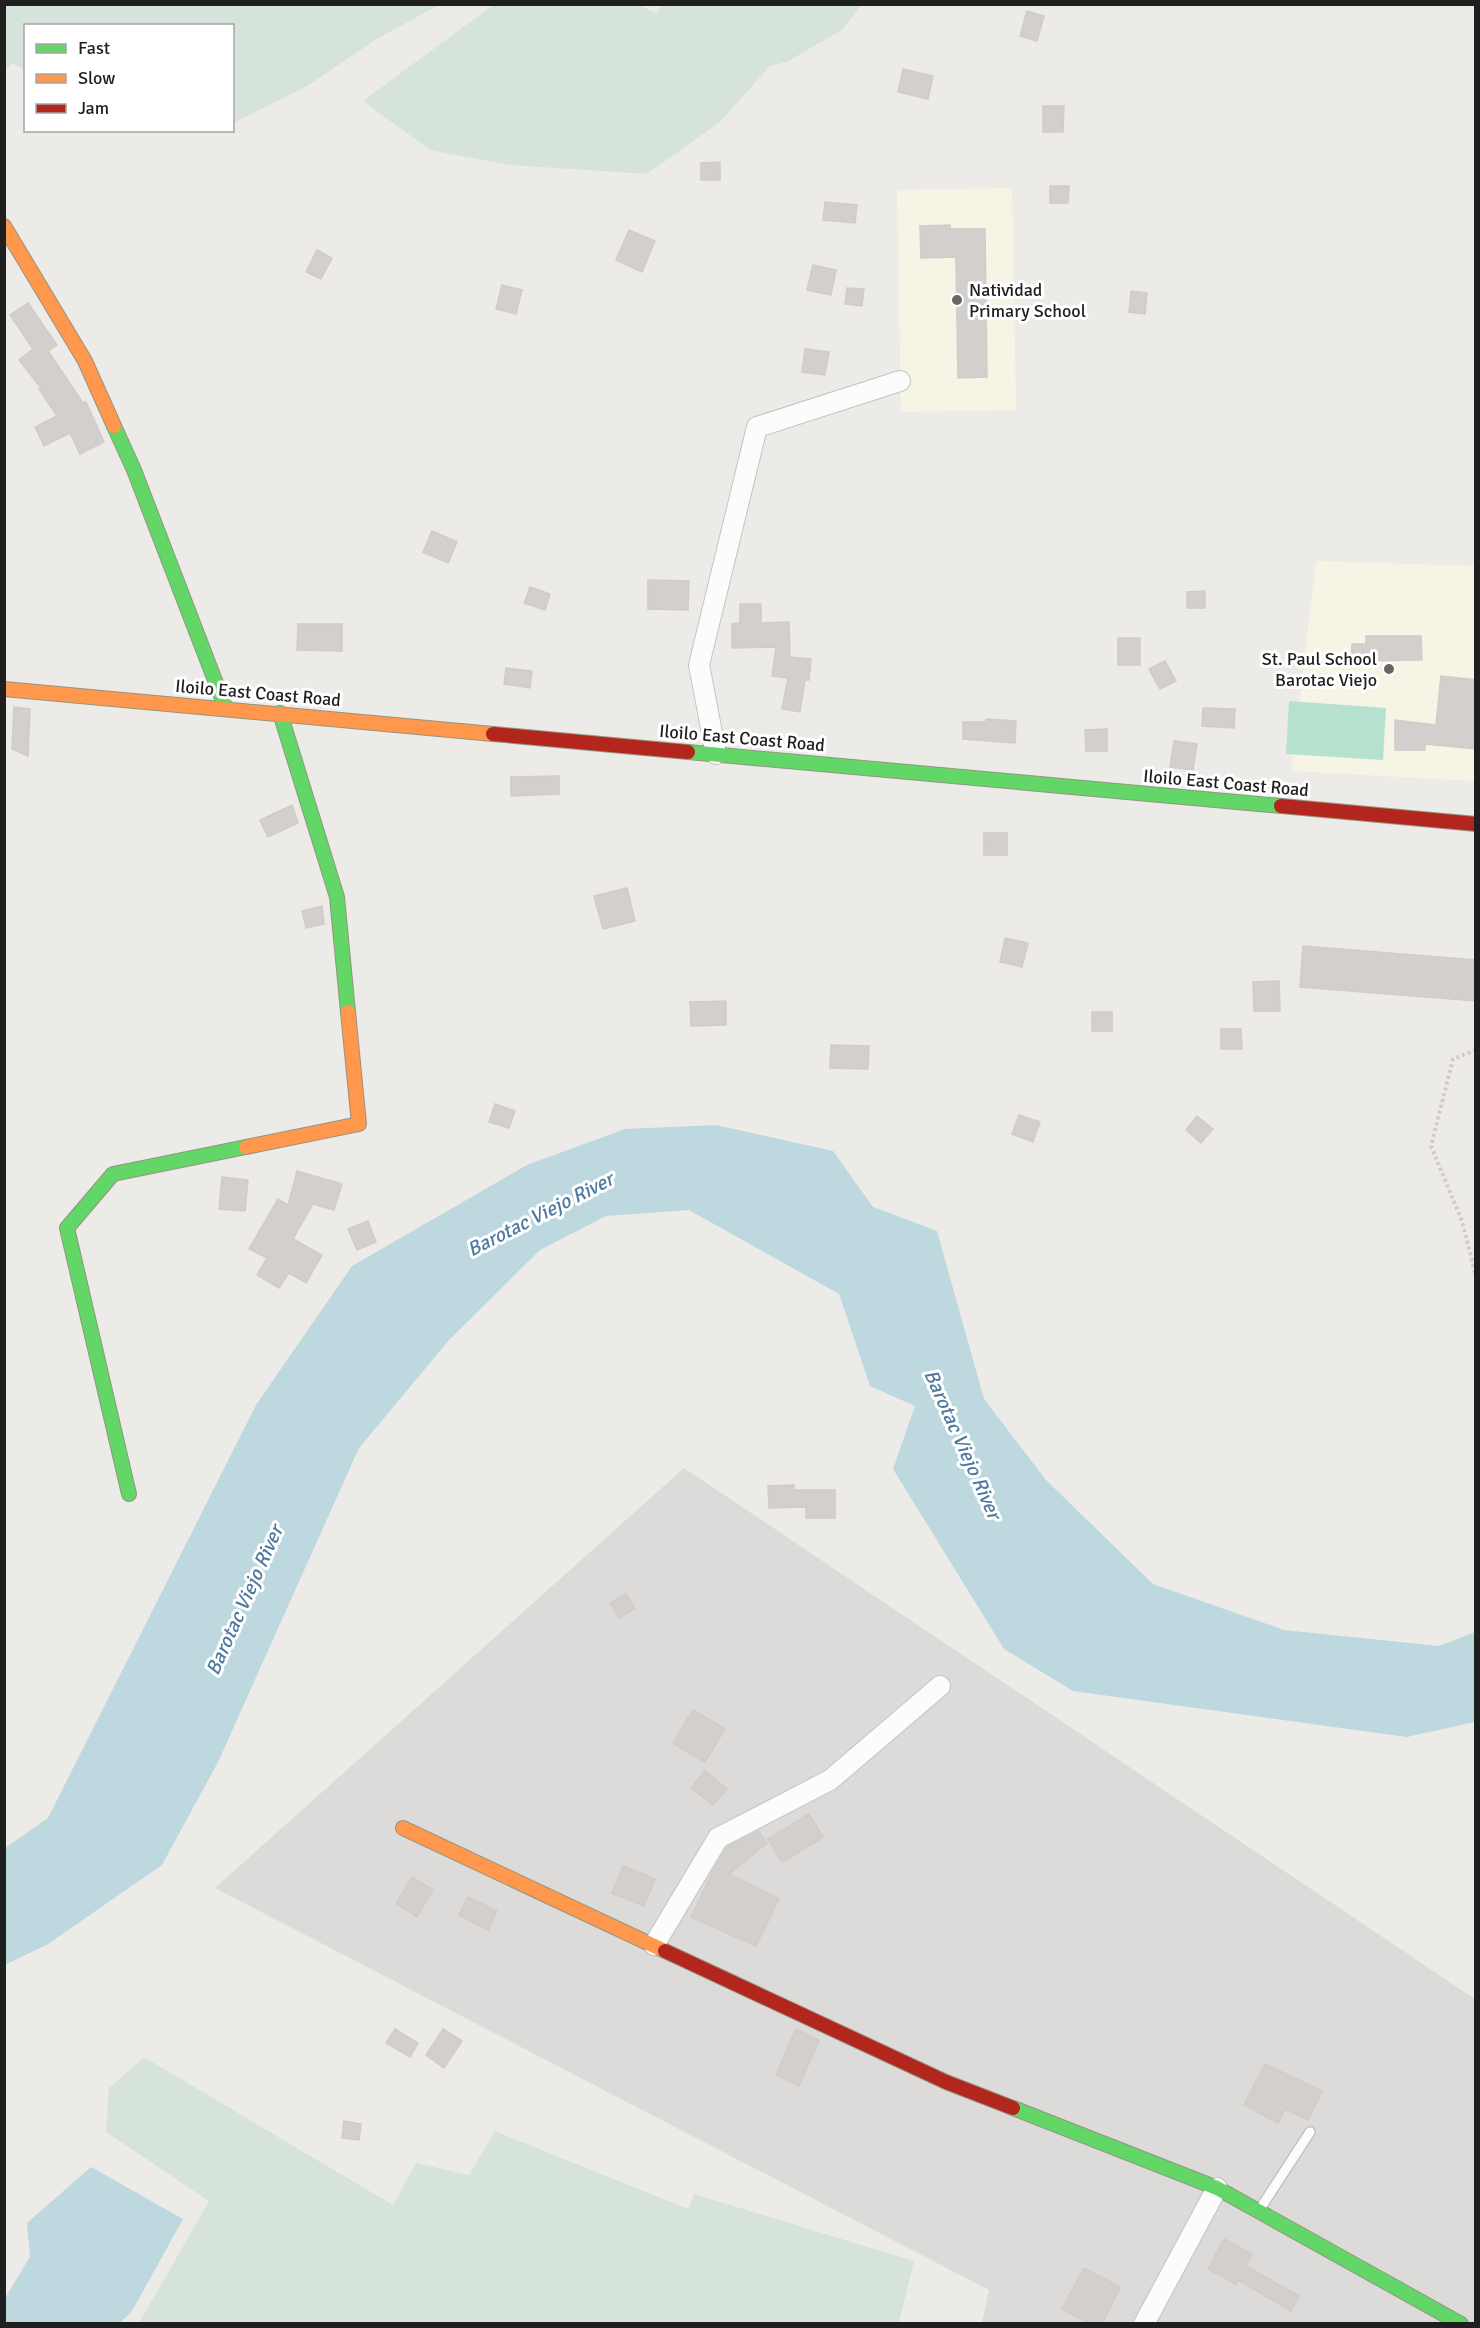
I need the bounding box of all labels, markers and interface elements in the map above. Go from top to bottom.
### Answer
legend [24,24,234,132]
text: Fast [78,37,110,59]
text: Slow [78,67,115,89]
text: Jam [78,97,109,119]
place label: Natividad Primary School [969,279,1086,322]
marker: Natividad Primary School [950,293,964,307]
place label: St. Paul School Barotac Viejo [1262,648,1377,691]
marker: St. Paul School Barotac Viejo [1382,662,1396,676]
street label: Iloilo East Coast Road [174,675,342,711]
street label: Iloilo East Coast Road [658,720,826,756]
street label: Iloilo East Coast Road [1142,765,1310,801]
water label: Barotac Viejo River [463,1166,620,1262]
water label: Barotac Viejo River [918,1366,1008,1525]
water label: Barotac Viejo River [200,1519,290,1679]

